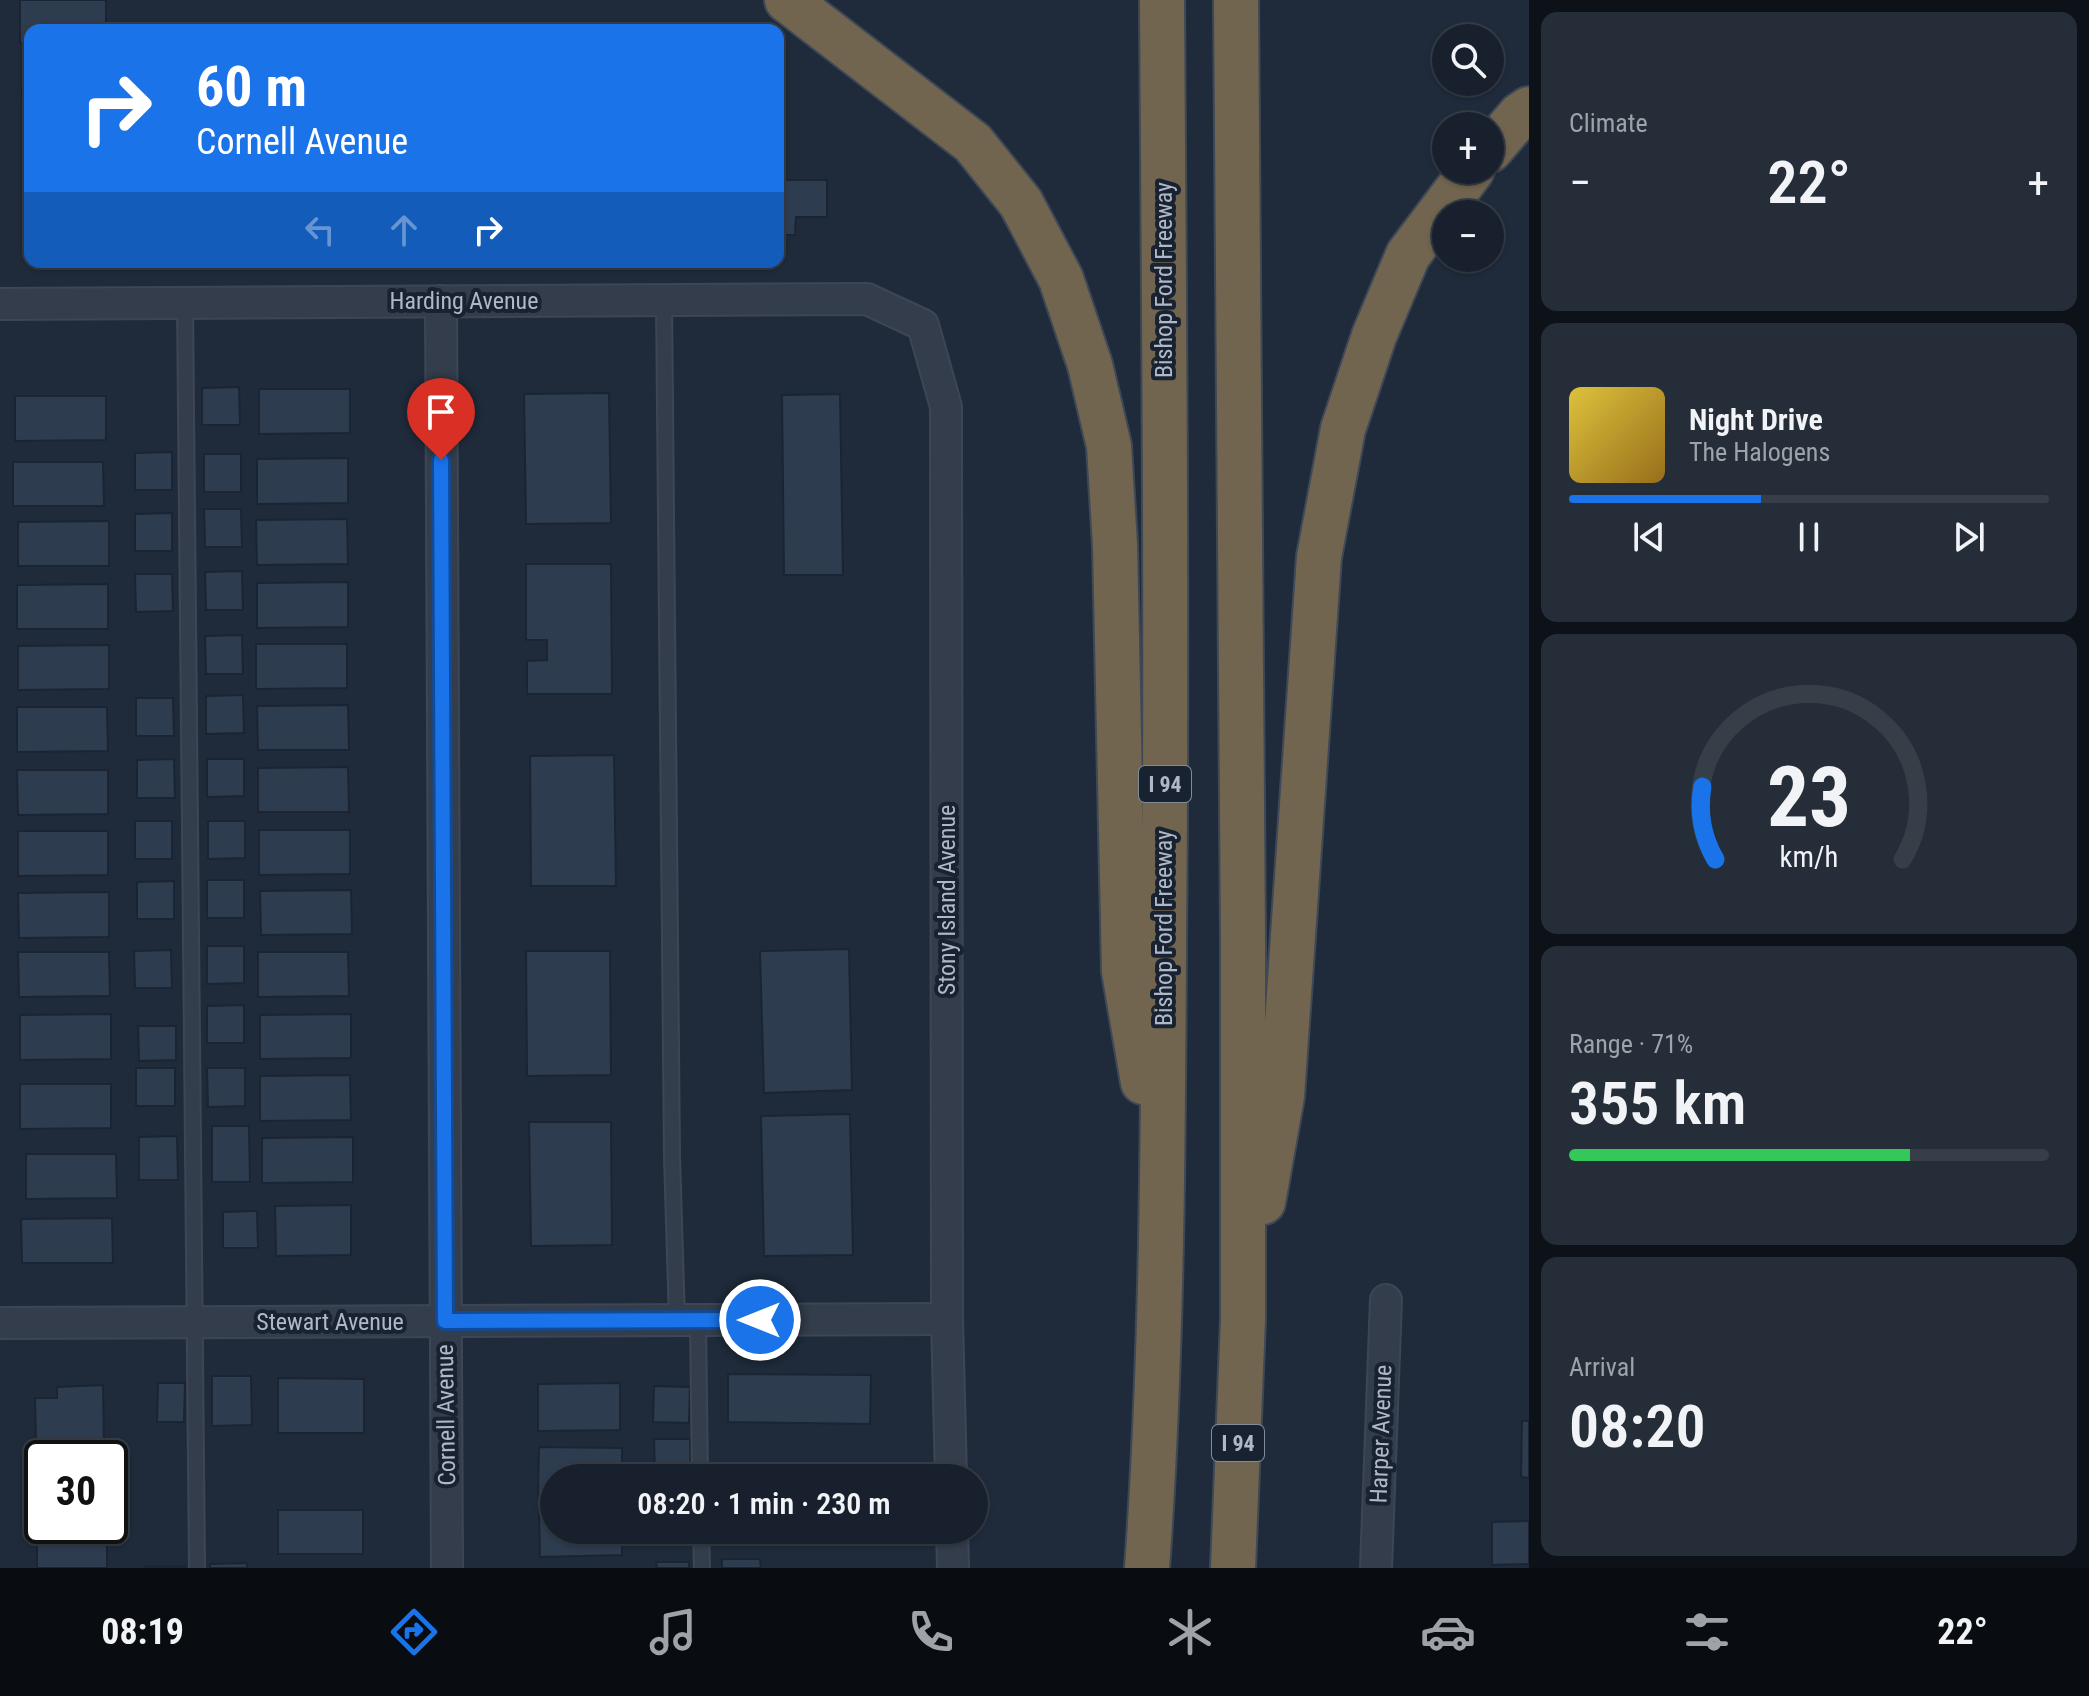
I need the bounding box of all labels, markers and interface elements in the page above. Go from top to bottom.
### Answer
map controls [1432,24,1504,272]
button: search [1432,24,1504,96]
text: 60 m [196,54,307,120]
icon: right [64,56,168,160]
text: Climate [1569,108,1648,138]
button: + [1432,112,1504,184]
text: Cornell Avenue [196,121,408,163]
text: 22° [1767,147,1851,218]
text: − [1569,157,1591,209]
text: + [2027,157,2049,209]
street label: Bishop Ford Freeway [1150,182,1178,378]
button: − [1432,200,1504,272]
icon: left [298,208,342,252]
icon: ahead [382,208,426,252]
icon: right [466,208,510,252]
street label: Harding Avenue [390,287,538,315]
pin [407,378,475,460]
icon: arrive [419,390,463,434]
text: Night Drive [1689,402,1823,437]
text: The Halogens [1689,437,1830,467]
icon: previous [1627,515,1671,559]
icon: pause [1787,515,1831,559]
icon: next [1947,515,1991,559]
text: 23 [1767,749,1851,846]
road number: I 94 [1139,766,1191,802]
street label: Stony Island Avenue [933,805,961,995]
street label: Bishop Ford Freeway [1150,830,1178,1026]
text: km/h [1780,840,1838,874]
text: Range · 71% [1569,1029,1693,1059]
text: 355 km [1569,1068,1746,1139]
position arrow [718,1278,802,1362]
street label: Stewart Avenue [256,1308,404,1336]
street label: Cornell Avenue [431,1344,461,1486]
text: Arrival [1569,1352,1635,1382]
street label: Harper Avenue [1365,1364,1397,1504]
text: 08:20 [1569,1391,1706,1462]
road number: I 94 [1212,1425,1264,1461]
speed limit sign: 30 [24,1440,128,1544]
text: 08:20 · 1 min · 230 m [637,1486,891,1521]
icon: directions [386,1604,442,1660]
icon: music [645,1604,701,1660]
icon: phone [903,1604,959,1660]
icon: climate [1162,1604,1218,1660]
icon: car [1420,1604,1476,1660]
icon: filters [1679,1604,1735,1660]
text: 08:19 [101,1611,184,1653]
text: 22° [1937,1611,1988,1653]

